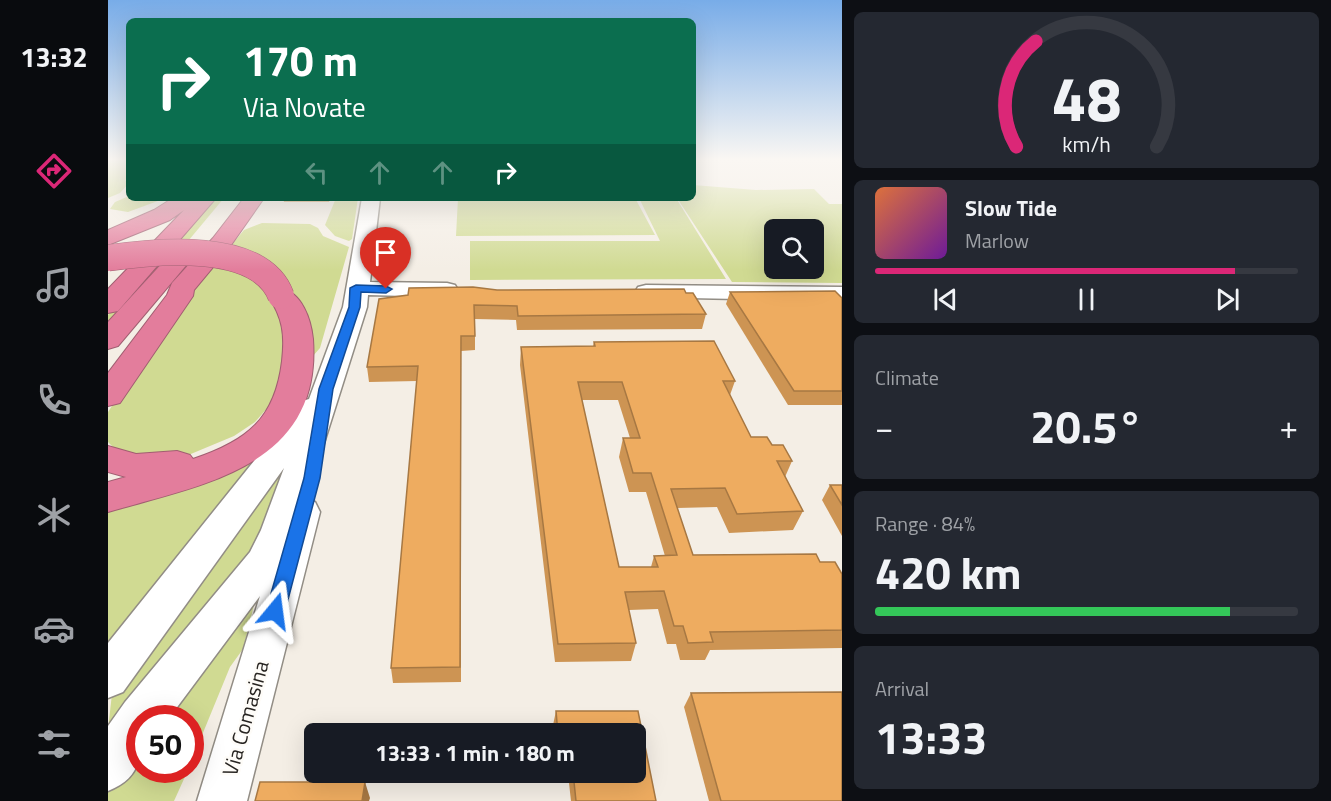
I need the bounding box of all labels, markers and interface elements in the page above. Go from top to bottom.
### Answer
text: 170 m [243,28,358,92]
text: 13:32 [20,36,88,77]
icon: right [144,42,222,120]
text: 48 [1052,50,1121,145]
text: Via Novate [243,86,366,127]
text: km/h [1062,128,1111,160]
icon: directions [33,150,75,192]
icon: left [300,156,333,189]
icon: ahead [363,156,396,189]
icon: ahead [426,156,459,189]
icon: right [489,156,522,189]
text: Slow Tide [965,191,1057,225]
map controls [764,219,824,279]
button: search [764,219,824,279]
text: Marlow [965,225,1029,256]
pin [360,227,411,289]
icon: arrive [369,236,402,269]
icon: music [33,264,75,306]
icon: previous [929,283,962,316]
icon: pause [1070,283,1103,316]
icon: next [1211,283,1244,316]
text: Climate [875,362,939,393]
icon: phone [33,379,75,421]
text: 20.5° [1030,392,1143,460]
text: − [875,402,893,452]
text: + [1280,402,1298,452]
icon: climate [33,494,75,536]
text: Range · 84% [875,508,975,539]
text: 420 km [875,538,1021,606]
position arrow [243,579,307,643]
icon: car [33,608,75,650]
street label: Via Comasina [213,656,277,779]
text: Arrival [875,673,929,704]
text: 13:33 [875,703,987,771]
speed limit sign: 50 [126,705,204,783]
icon: filters [33,723,75,765]
text: 13:33 · 1 min · 180 m [375,736,575,770]

